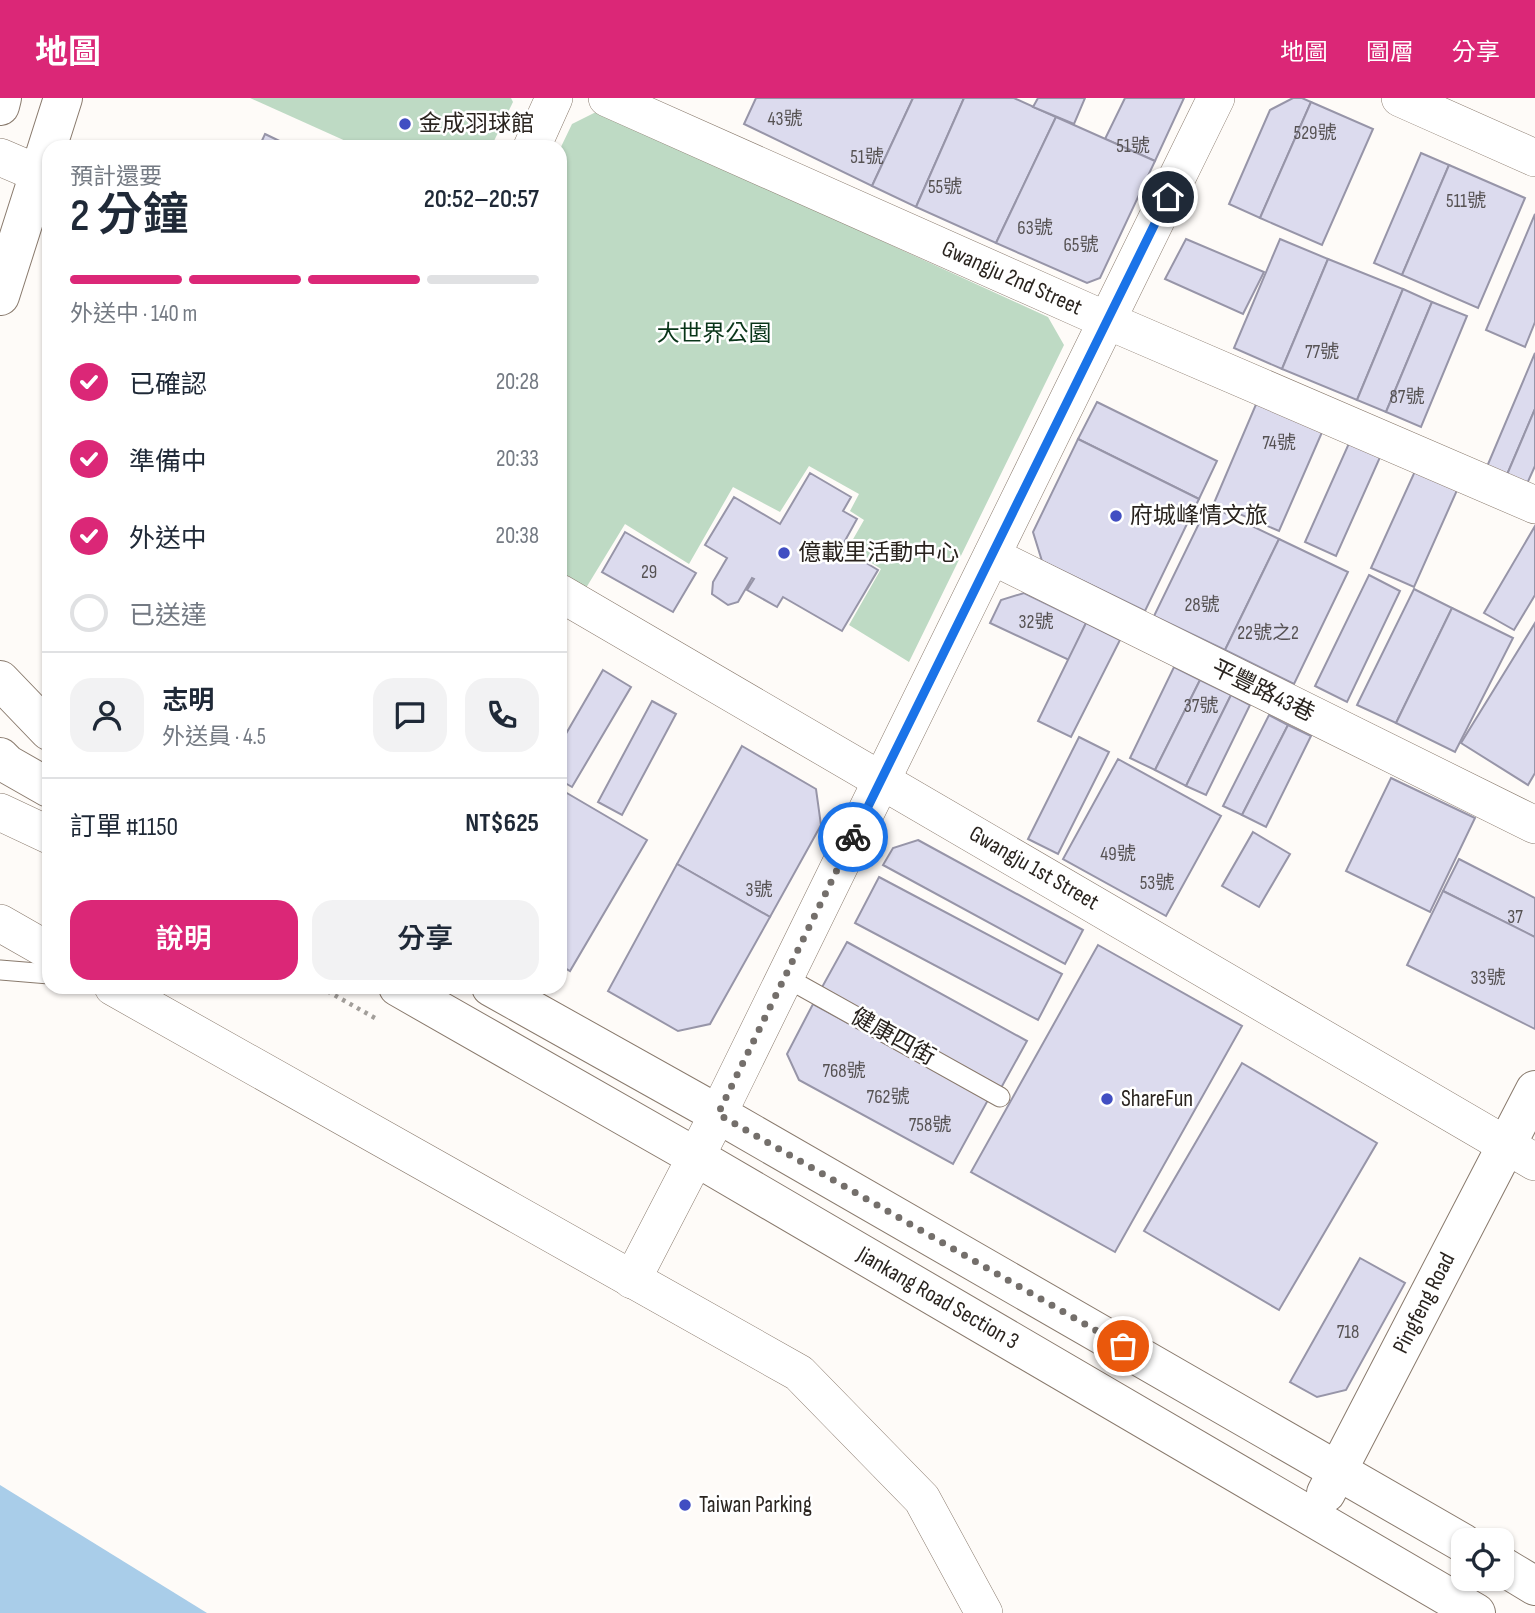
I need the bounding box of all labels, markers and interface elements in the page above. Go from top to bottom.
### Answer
text: 地圖 [35,33,101,73]
text: 地圖 [1280,38,1328,67]
text: 圖層 [1366,38,1414,67]
text: 分享 [1452,38,1500,67]
house number: 43號 [768,108,802,131]
place label: 金成羽球館 [419,110,534,138]
marker: 金成羽球館 [397,116,413,132]
house number: 529號 [1294,122,1336,145]
house number: 51號 [1116,135,1150,158]
house number: 51號 [850,146,884,169]
text: 預計還要 [70,163,162,191]
pin [1138,167,1198,227]
house number: 55號 [928,176,962,199]
icon: home [1149,178,1187,216]
text: 20:52–20:57 [424,184,539,215]
text: 2 分鐘 [70,189,189,244]
house number: 511號 [1446,190,1486,213]
house number: 63號 [1017,217,1053,240]
house number: 65號 [1064,234,1098,257]
street label: Gwangju 2nd Street [937,235,1087,321]
text: 外送中 · 140 m [70,300,197,328]
park label: 大世界公園 [657,320,772,348]
house number: 77號 [1305,341,1339,364]
icon: check [70,363,108,401]
text: 20:28 [496,368,539,396]
text: 已確認 [129,370,207,401]
house number: 87號 [1390,386,1424,409]
house number: 74號 [1262,432,1296,455]
icon: check [70,440,108,478]
text: 20:33 [496,445,539,473]
text: 準備中 [129,447,207,478]
place label: 府城峰情文旅 [1130,502,1268,530]
marker: 府城峰情文旅 [1108,508,1124,524]
icon: check [70,517,108,555]
text: 20:38 [495,522,539,550]
text: 外送中 [129,524,207,555]
place label: 億載里活動中心 [798,539,959,567]
marker: 億載里活動中心 [776,545,792,561]
house number: 29 [641,561,657,584]
house number: 28號 [1184,594,1220,617]
text: 已送達 [129,601,207,632]
house number: 32號 [1019,611,1053,634]
house number: 22號之2 [1237,622,1299,645]
street label: 平豐路43巷 [1207,654,1319,728]
button: person [70,678,144,752]
button: chat [373,678,447,752]
button: phone [465,678,539,752]
text: 志明 [162,686,214,717]
house number: 37號 [1184,695,1218,718]
text: 外送員 · 4.5 [162,723,266,751]
courier [818,802,888,872]
text: NT$625 [465,808,539,839]
text: 訂單 #1150 [70,812,178,843]
icon: bike [834,818,872,856]
street label: Gwangju 1st Street [964,820,1104,916]
house number: 49號 [1100,843,1136,866]
house number: 53號 [1140,872,1174,895]
house number: 3號 [746,879,772,902]
button: 說明 [70,900,298,980]
button: 分享 [312,900,539,980]
house number: 37 [1507,906,1523,929]
house number: 33號 [1471,967,1505,990]
street label: 健康四街 [846,1002,940,1072]
house number: 768號 [822,1060,866,1083]
place label: ShareFun [1121,1085,1193,1113]
house number: 762號 [867,1086,909,1109]
marker: ShareFun [1099,1091,1115,1107]
house number: 758號 [909,1114,951,1137]
street label: Jiankang Road Section 3 [851,1240,1024,1356]
street label: Pingfeng Road [1387,1248,1461,1358]
pin [1093,1316,1153,1376]
house number: 718 [1337,1321,1359,1344]
icon: bag [1104,1327,1142,1365]
place label: Taiwan Parking [699,1491,812,1519]
marker: Taiwan Parking [677,1497,693,1513]
map controls [1451,1528,1514,1591]
button: locate [1451,1528,1514,1591]

